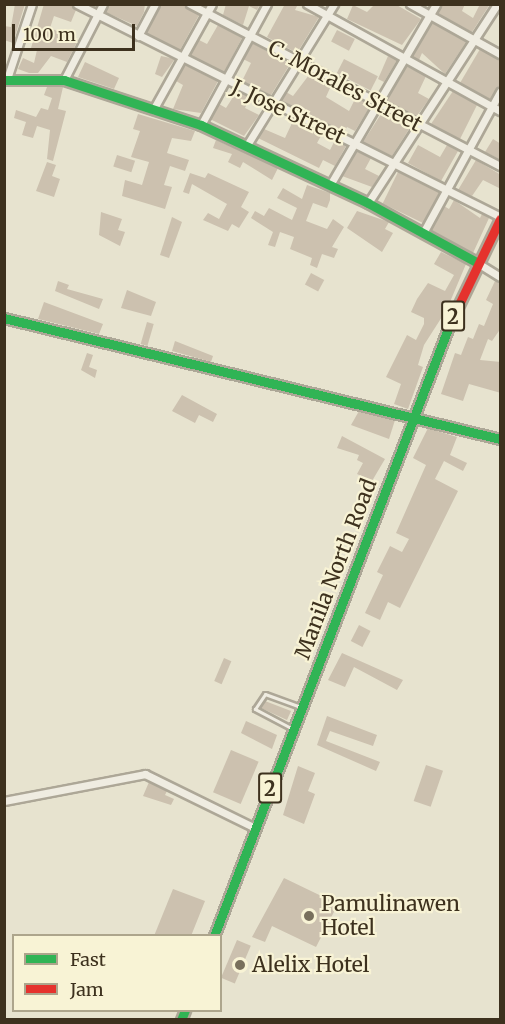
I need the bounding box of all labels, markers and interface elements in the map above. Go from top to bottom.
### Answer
scale bar [15,12,138,50]
text: 100 m [23,23,76,46]
street label: C. Morales Street [264,35,426,137]
street label: J. Jose Street [227,75,349,149]
road number: 2 [441,299,465,333]
street label: Manila North Road [290,475,382,663]
road number: 2 [258,771,282,805]
place label: Pamulinawen Hotel [321,891,460,941]
marker: Pamulinawen Hotel [302,909,316,923]
legend [12,934,222,1012]
text: Fast [70,948,106,971]
place label: Alelix Hotel [252,952,369,978]
marker: Alelix Hotel [233,958,247,972]
text: Jam [70,978,104,1001]

